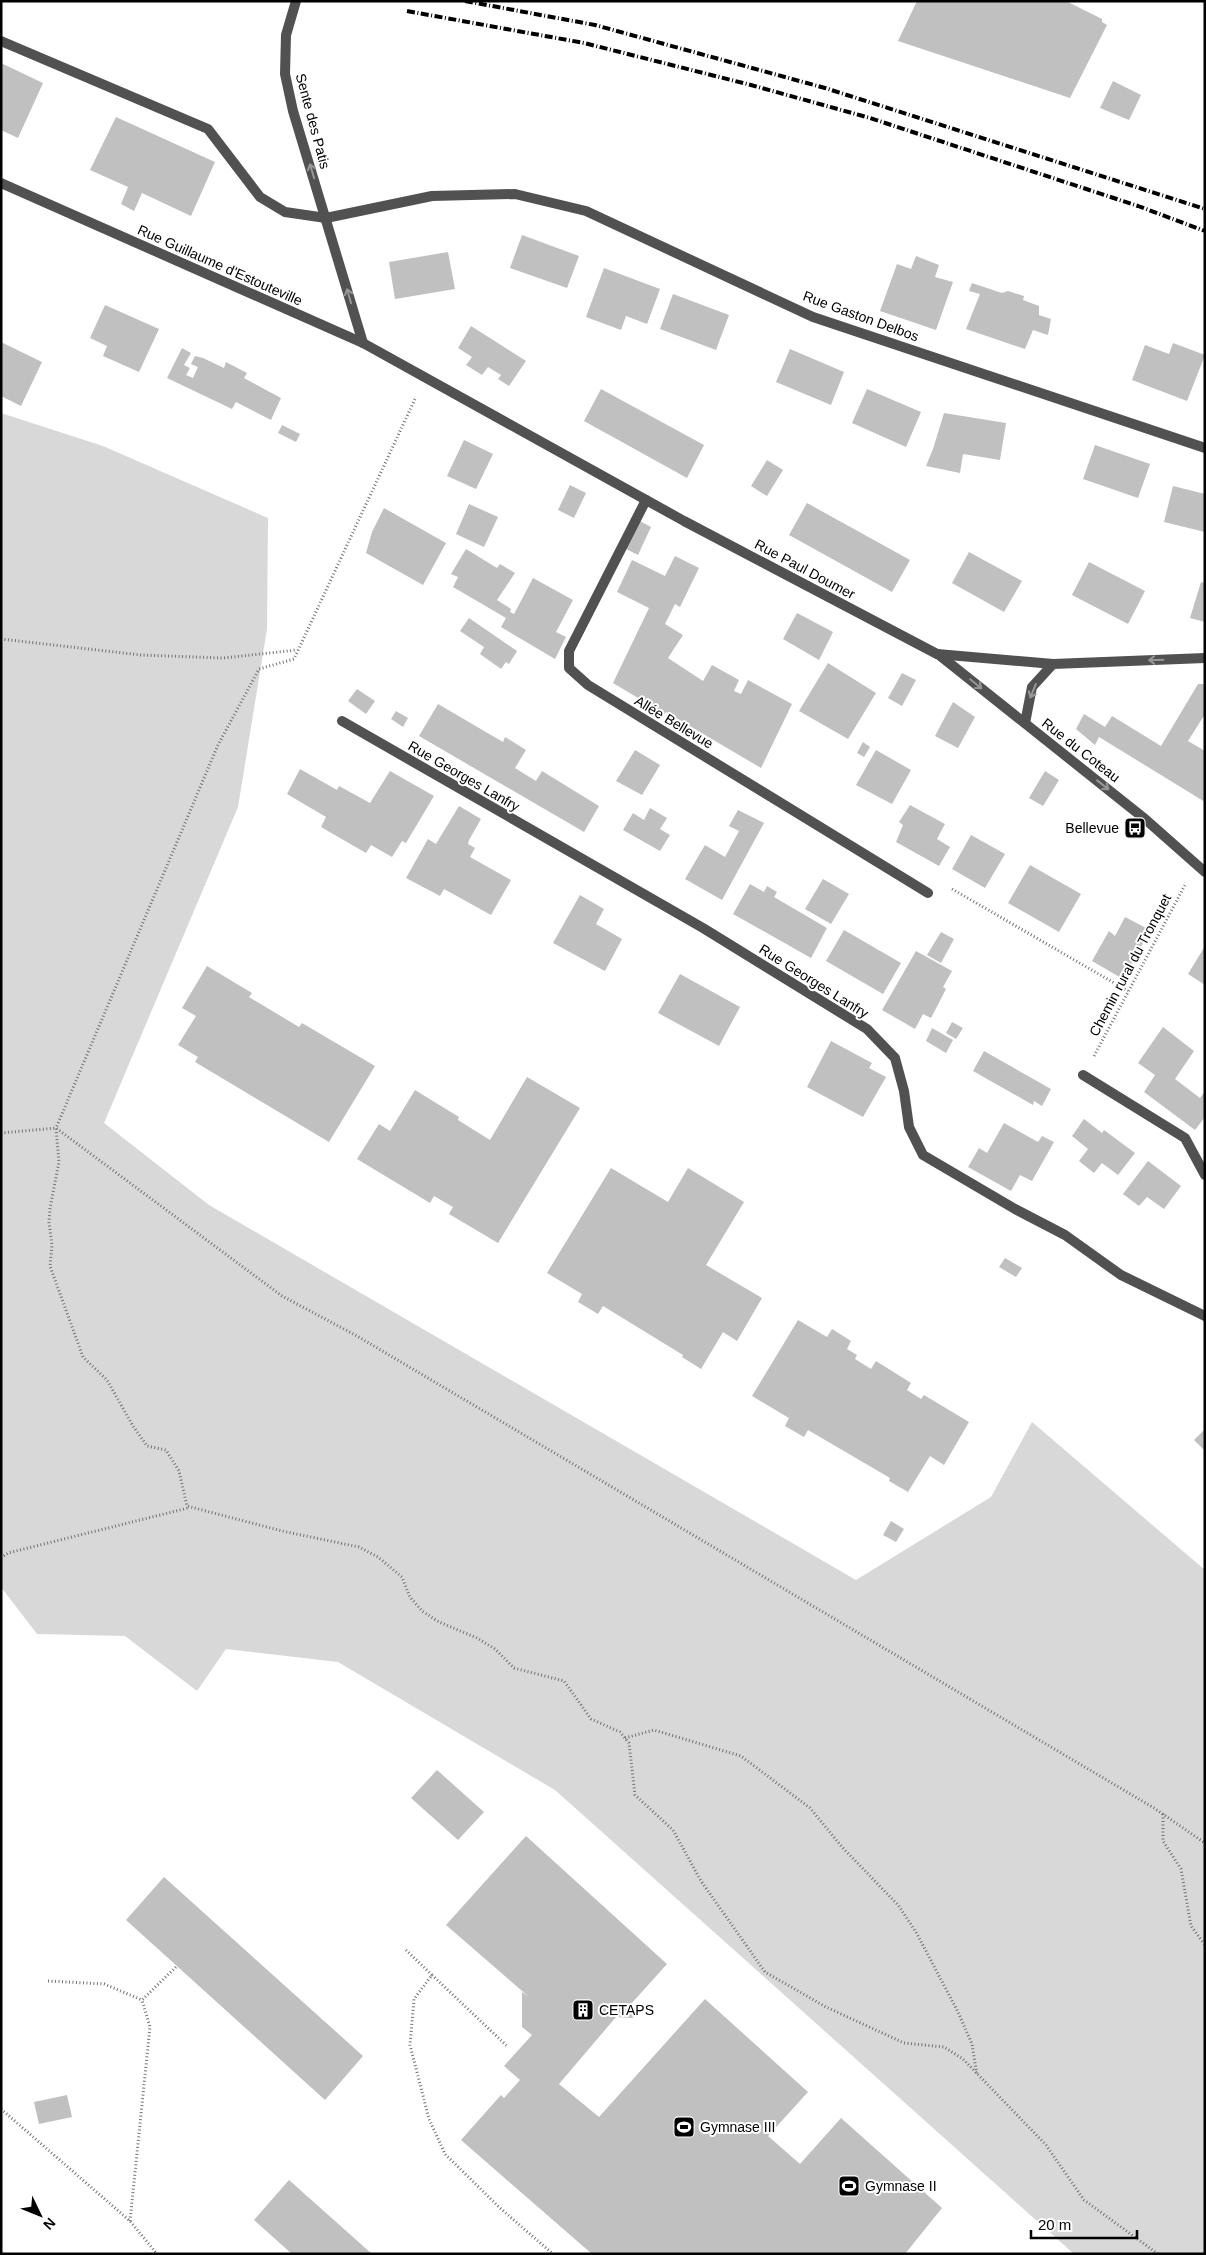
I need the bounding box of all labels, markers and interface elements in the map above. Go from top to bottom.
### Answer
street label: Sente des Patis [293,72,333,170]
one-way arrow [306,164,316,180]
street label: Rue Guillaume d'Estouteville [135,221,305,309]
one-way arrow [344,288,354,304]
street label: Rue Gaston Delbos [801,288,921,344]
street label: Rue Paul Doumer [752,536,858,602]
one-way arrow [1148,655,1164,664]
one-way arrow [969,678,982,689]
one-way arrow [1028,683,1037,698]
street label: Allée Bellevue [632,692,716,752]
street label: Rue du Coteau [1039,715,1123,785]
street label: Rue Georges Lanfry [405,738,523,814]
one-way arrow [1096,780,1109,791]
bus stop icon: Bellevue [1123,816,1147,840]
place label: Bellevue [1065,820,1119,836]
street label: Chemin rural du Tronquet [1086,891,1174,1039]
street label: Rue Georges Lanfry [756,941,872,1021]
building icon: CETAPS [571,1998,595,2022]
place label: CETAPS [599,2002,654,2018]
sports icon: Gymnase III [672,2115,696,2139]
place label: Gymnase III [700,2119,775,2135]
sports icon: Gymnase II [837,2174,861,2198]
place label: Gymnase II [865,2178,937,2194]
north arrow [15,2190,65,2240]
scale bar [1031,2208,1137,2240]
text: N [40,2215,59,2233]
text: 20 m [1038,2216,1071,2233]

